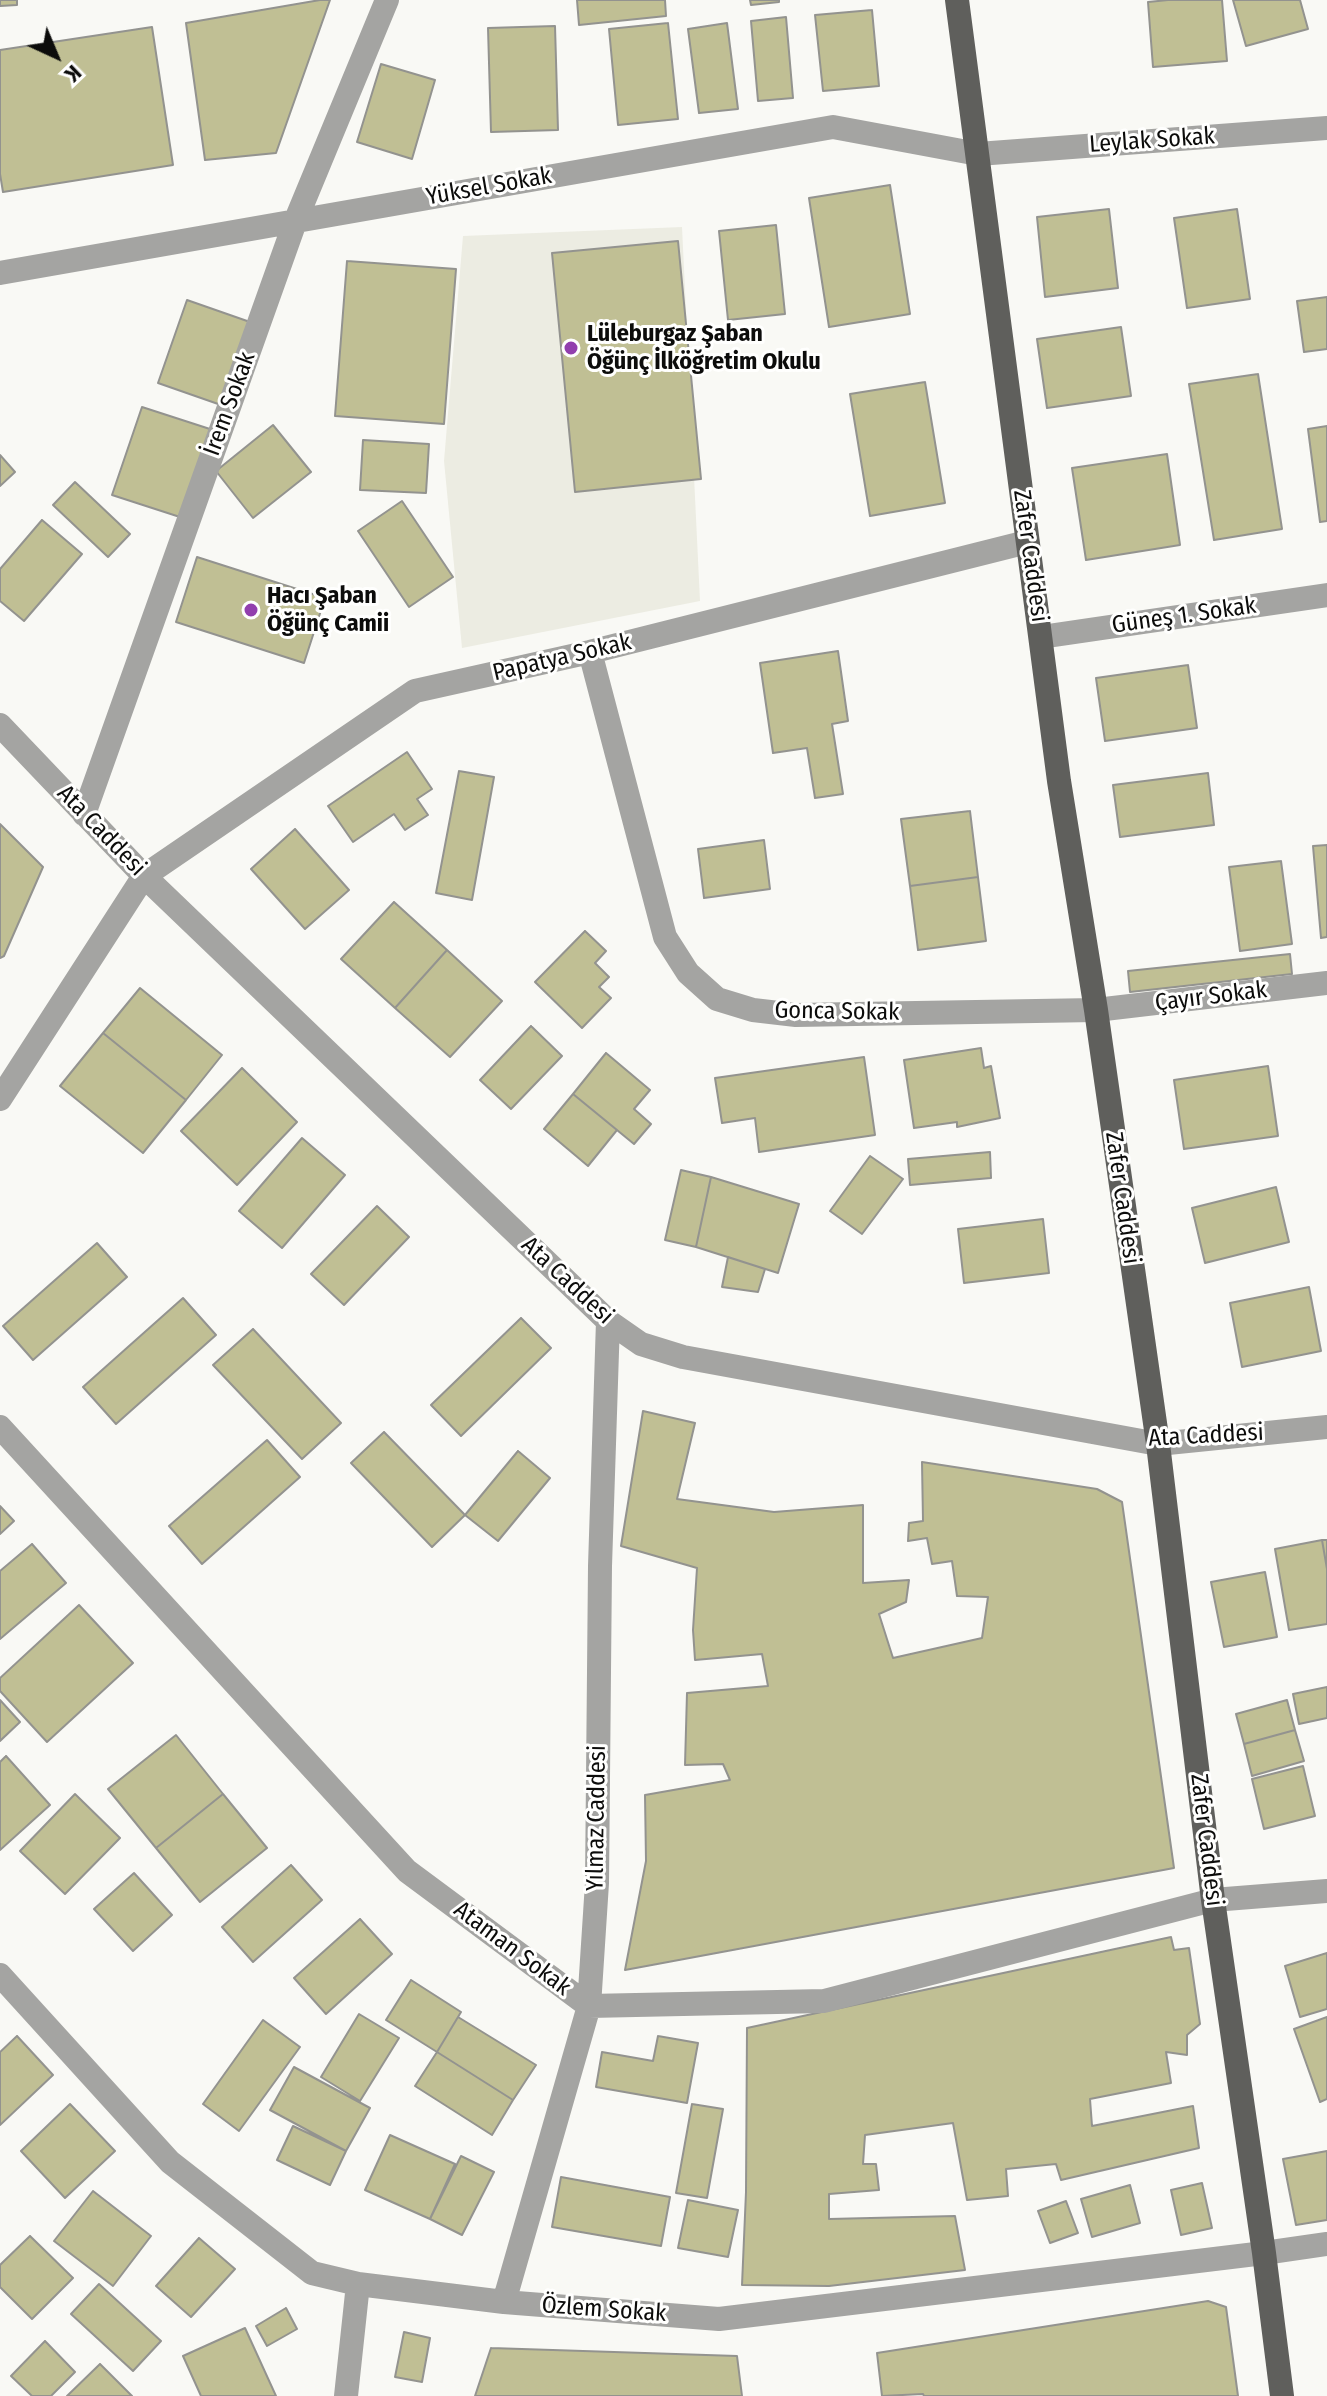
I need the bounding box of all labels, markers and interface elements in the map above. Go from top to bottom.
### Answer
north arrow [16,16,96,96]
text: K [59,59,87,88]
street label: Leylak Sokak [1088,122,1216,160]
street label: Yüksel Sokak [424,162,554,212]
place label: Lüleburgaz Şaban Öğünç İlköğretim Okulu [587,320,821,376]
marker: Lüleburgaz Şaban Öğünç İlköğretim Okulu [562,339,580,357]
street label: İrem Sokak [198,348,262,460]
street label: Zafer Caddesi [1006,488,1054,624]
place label: Hacı Şaban Öğünç Camii [267,582,389,638]
street label: Güneş 1. Sokak [1110,592,1258,640]
marker: Hacı Şaban Öğünç Camii [242,601,260,619]
street label: Papatya Sokak [490,628,634,688]
street label: Ata Caddesi [51,780,151,882]
street label: Çayır Sokak [1153,976,1269,1018]
street label: Gonca Sokak [774,997,900,1027]
street label: Zafer Caddesi [1098,1130,1146,1266]
street label: Ata Caddesi [515,1231,619,1331]
street label: Ata Caddesi [1148,1419,1264,1453]
street label: Yılmaz Caddesi [581,1745,613,1891]
street label: Zafer Caddesi [1184,1772,1228,1908]
street label: Ataman Sokak [448,1896,576,2002]
street label: Özlem Sokak [541,2291,667,2329]

